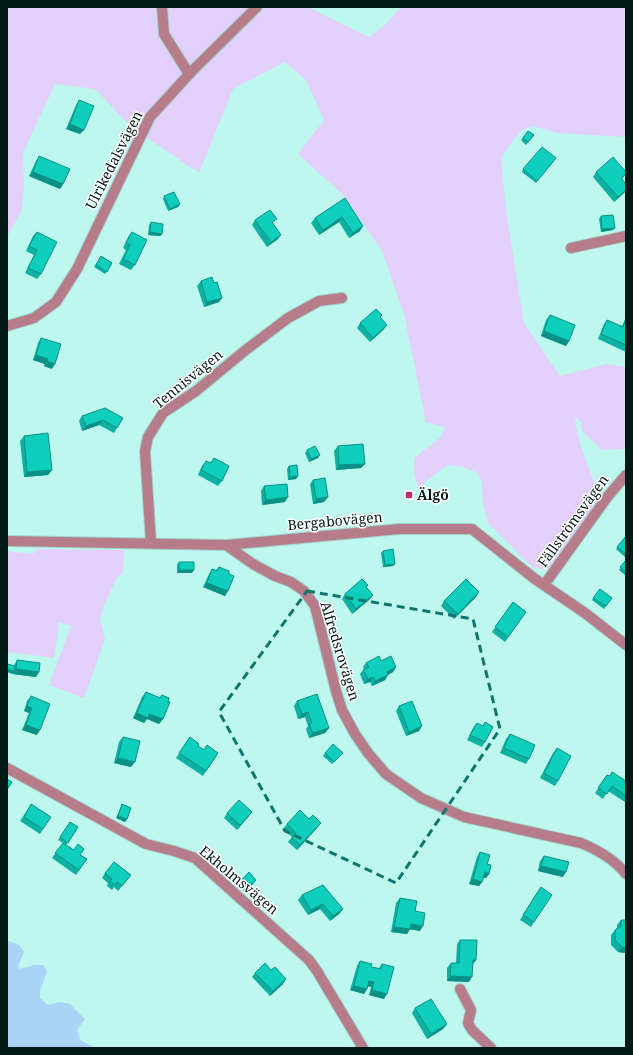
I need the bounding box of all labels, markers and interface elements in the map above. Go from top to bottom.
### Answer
street label: Ulrikedalsvägen [81,107,147,212]
street label: Tennisvägen [149,345,226,413]
street label: Fällströmsvägen [533,471,613,571]
place label: Älgö [417,485,449,504]
marker: Älgö [404,490,414,500]
street label: Bergabovägen [287,507,383,534]
street label: Alfredsrovägen [316,599,365,703]
street label: Ekholmsvägen [196,841,283,918]

